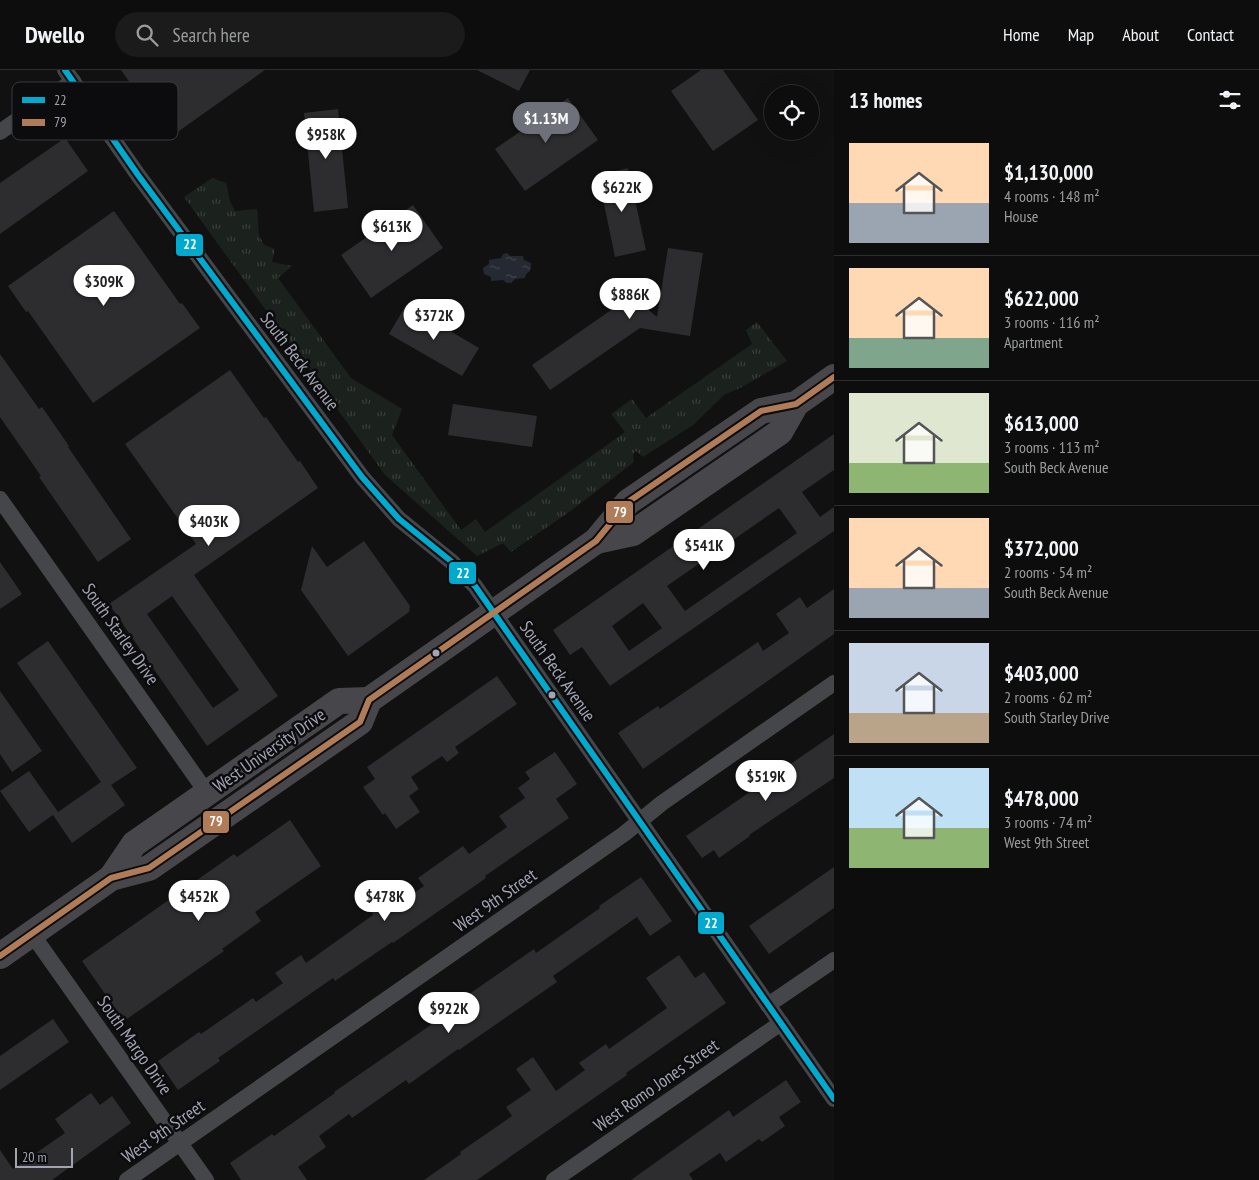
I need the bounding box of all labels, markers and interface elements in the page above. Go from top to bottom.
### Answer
search box [115,12,465,57]
text: Dwello [25,19,85,50]
icon: search [133,21,161,49]
text: Search here [173,23,250,47]
text: Home [1003,23,1040,46]
text: Map [1068,23,1094,46]
text: About [1122,23,1159,46]
text: Contact [1187,23,1234,46]
legend [12,82,178,140]
map controls [764,85,819,140]
button: locate [764,85,819,140]
icon: filters [1216,86,1244,114]
text: 13 homes [849,87,922,114]
text: 22 [54,91,67,109]
pin: $1.13M [505,102,587,144]
text: $1.13M [524,108,568,128]
text: 79 [54,113,67,131]
pin: $958K [291,118,361,160]
text: $958K [307,124,345,144]
text: $1,130,000 [1004,159,1093,186]
icon: home [889,163,949,223]
pin: $622K [587,170,657,213]
text: $622K [603,177,641,197]
text: 4 rooms · 148 m² [1004,186,1100,206]
text: House [1004,206,1038,226]
pin: $613K [357,210,427,252]
text: $613K [373,216,411,236]
line badge: 22 [175,233,204,257]
text: 22 [183,235,197,253]
pin: $309K [69,264,139,307]
text: $309K [85,271,123,291]
pin: $886K [595,278,665,320]
text: $886K [611,284,649,304]
text: $622,000 [1004,285,1079,312]
icon: home [889,288,949,348]
pin: $372K [399,298,469,341]
text: $372K [415,305,453,325]
street label: South Beck Avenue [255,307,345,415]
text: 3 rooms · 116 m² [1004,312,1100,332]
text: Apartment [1004,332,1063,352]
text: $613,000 [1004,410,1079,437]
icon: home [889,413,949,473]
text: 3 rooms · 113 m² [1004,437,1100,457]
text: South Beck Avenue [1004,457,1109,477]
line badge: 79 [605,500,634,524]
text: 79 [613,503,627,521]
pin: $403K [174,504,244,547]
text: $403K [190,511,228,531]
pin: $541K [669,528,739,571]
text: $541K [685,535,723,555]
text: $372,000 [1004,535,1079,562]
icon: home [889,538,949,598]
line badge: 22 [448,561,477,585]
text: 2 rooms · 54 m² [1004,562,1092,582]
text: 22 [456,564,470,582]
street label: South Starley Drive [77,579,165,689]
text: South Beck Avenue [1004,582,1109,602]
street label: South Beck Avenue [515,616,601,726]
unlabelled marker [431,648,441,658]
text: $403,000 [1004,660,1079,687]
icon: home [889,663,949,723]
text: 2 rooms · 62 m² [1004,687,1092,707]
unlabelled marker [547,690,557,700]
street label: West University Drive [208,703,330,797]
text: South Starley Drive [1004,707,1110,727]
pin: $519K [731,760,801,802]
text: $519K [747,766,785,786]
text: $478,000 [1004,785,1079,812]
icon: home [889,788,949,848]
line badge: 79 [202,810,230,834]
text: 79 [209,812,223,830]
text: 3 rooms · 74 m² [1004,812,1092,832]
text: West 9th Street [1004,832,1089,852]
street label: West 9th Street [449,863,541,937]
pin: $452K [164,880,234,922]
pin: $478K [350,880,420,922]
text: $452K [180,886,218,906]
text: $478K [366,886,404,906]
line badge: 22 [697,911,725,935]
text: 22 [704,914,718,932]
street label: South Margo Drive [92,991,178,1099]
pin: $922K [414,992,484,1034]
text: $922K [430,998,468,1018]
street label: West Romo Jones Street [589,1033,723,1137]
street label: West 9th Street [117,1094,209,1168]
scale bar [15,1145,72,1168]
text: 20 m [22,1148,47,1166]

